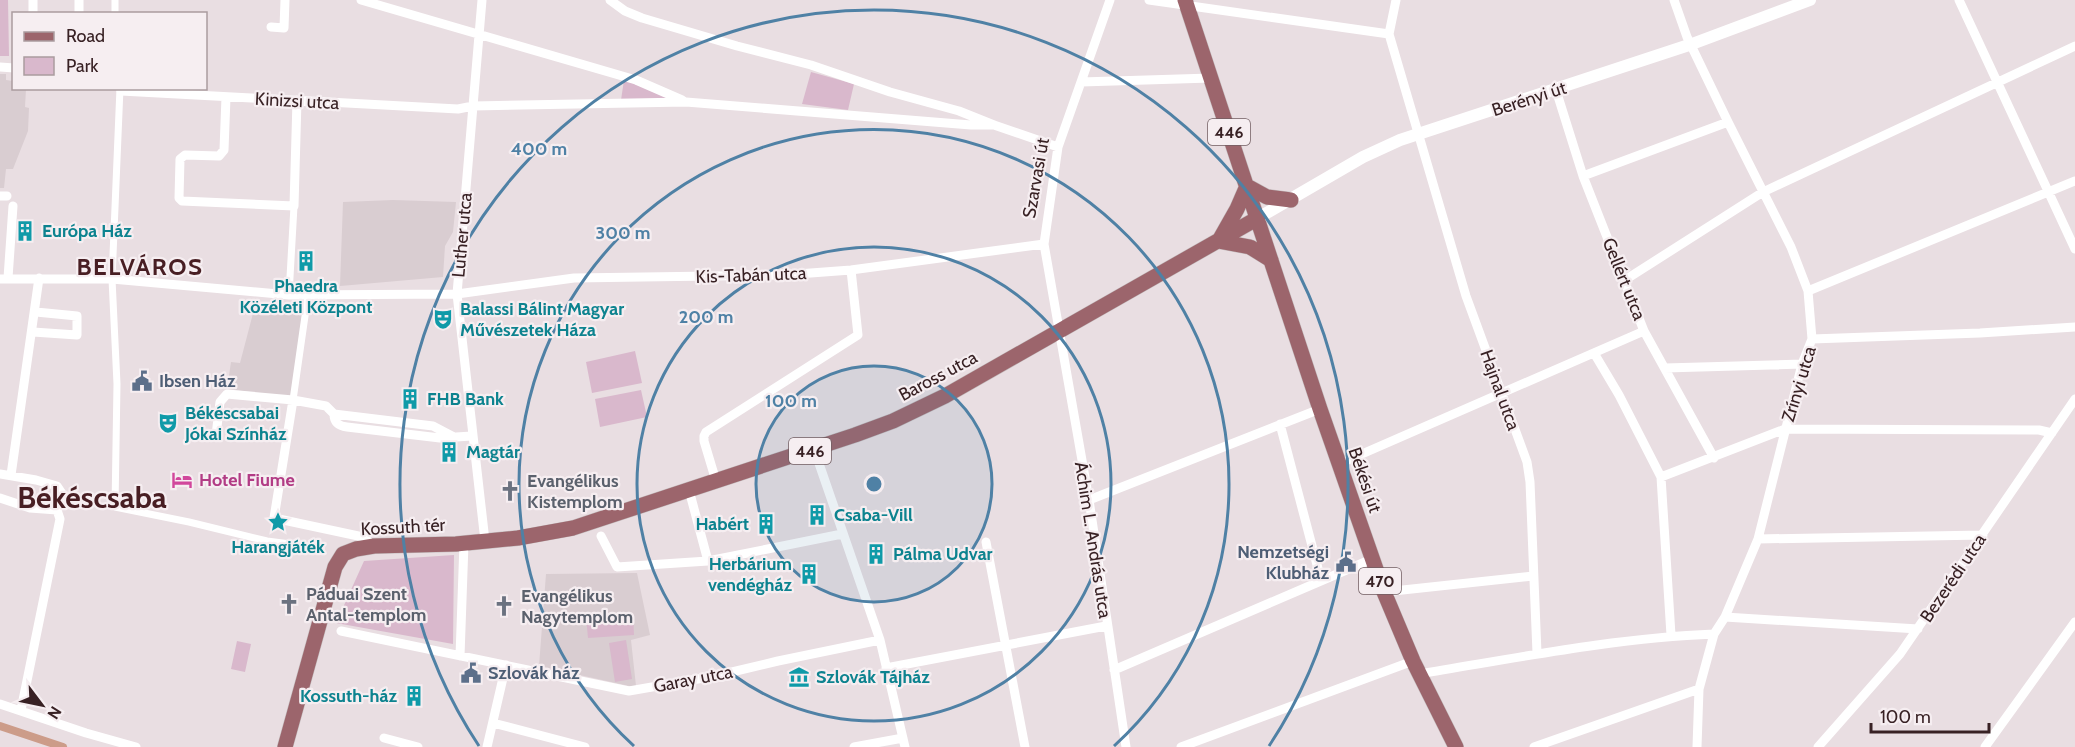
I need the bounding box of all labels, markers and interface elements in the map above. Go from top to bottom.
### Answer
legend [12,12,207,90]
text: Road [66,25,105,47]
text: Park [66,55,99,77]
street label: Berényi út [1489,77,1569,121]
street label: Kinizsi utca [254,88,340,114]
road number: 446 [1208,119,1250,145]
street label: Szarvasi út [1018,136,1054,220]
text: 400 m [511,138,567,160]
street label: Luther utca [447,191,477,278]
building icon: Európa Ház [13,219,37,243]
place label: Európa Ház [42,220,132,242]
text: 300 m [596,222,650,244]
street label: Gellért utca [1598,235,1651,324]
building icon: Phaedra Közéleti Központ [294,249,318,273]
district label: BELVÁROS [77,252,203,281]
street label: Kis-Tabán utca [695,262,807,288]
place label: Phaedra Közéleti Központ [240,275,372,318]
place label: Balassi Bálint Magyar Művészetek Háza [460,298,624,341]
text: 200 m [679,306,733,328]
theatre icon: Balassi Bálint Magyar Művészetek Háza [431,307,455,331]
street label: Zrínyi utca [1777,343,1821,425]
street label: Baross utca [895,346,981,406]
street label: Hajnal utca [1475,347,1525,434]
public building icon: Ibsen Ház [130,369,154,393]
place label: Ibsen Ház [159,370,236,392]
building icon: FHB Bank [398,387,422,411]
place label: FHB Bank [427,388,504,410]
text: 100 m [765,390,817,412]
place label: Békéscsabai Jókai Színház [184,402,287,445]
theatre icon: Békéscsabai Jókai Színház [156,411,180,435]
road number: 446 [789,438,831,464]
building icon: Magtár [437,440,461,464]
place label: Magtár [466,441,520,463]
street label: Békési út [1344,444,1386,516]
street label: Áchim L. András utca [1070,460,1116,620]
hotel icon: Hotel Fiume [170,468,194,492]
place label: Hotel Fiume [199,469,295,491]
place label: Evangélikus Kistemplom [527,470,623,513]
centre of rings [864,474,884,494]
district label: Békéscsaba [17,479,167,516]
church icon: Evangélikus Kistemplom [498,479,522,503]
building icon: Csaba-Vill [805,503,829,527]
place label: Csaba-Vill [834,504,913,526]
place icon: Harangjáték [266,510,290,534]
building icon: Habért [754,512,778,536]
place label: Habért [695,513,749,535]
street label: Kossuth tér [360,514,446,540]
street label: Bezerédi utca [1915,529,1991,627]
place label: Harangjáték [231,536,325,558]
place label: Nemzetségi Klubház [1237,541,1329,584]
building icon: Pálma Udvar [864,542,888,566]
place label: Pálma Udvar [893,543,993,565]
public building icon: Nemzetségi Klubház [1334,550,1358,574]
place label: Herbárium vendégház [708,553,792,596]
building icon: Herbárium vendégház [797,562,821,586]
road number: 470 [1359,568,1401,594]
place label: Páduai Szent Antal-templom [306,583,426,626]
place label: Evangélikus Nagytemplom [521,585,633,628]
church icon: Páduai Szent Antal-templom [277,592,301,616]
church icon: Evangélikus Nagytemplom [492,594,516,618]
public building icon: Szlovák ház [459,661,483,685]
street label: Garay utca [652,661,735,697]
place label: Szlovák ház [488,662,580,684]
museum icon: Szlovák Tájház [787,665,811,689]
place label: Szlovák Tájház [816,666,930,688]
north arrow [12,675,72,735]
building icon: Kossuth-ház [402,684,426,708]
place label: Kossuth-ház [300,685,398,707]
scale bar [1871,696,1990,734]
text: N [43,703,65,723]
text: 100 m [1880,706,1931,728]

